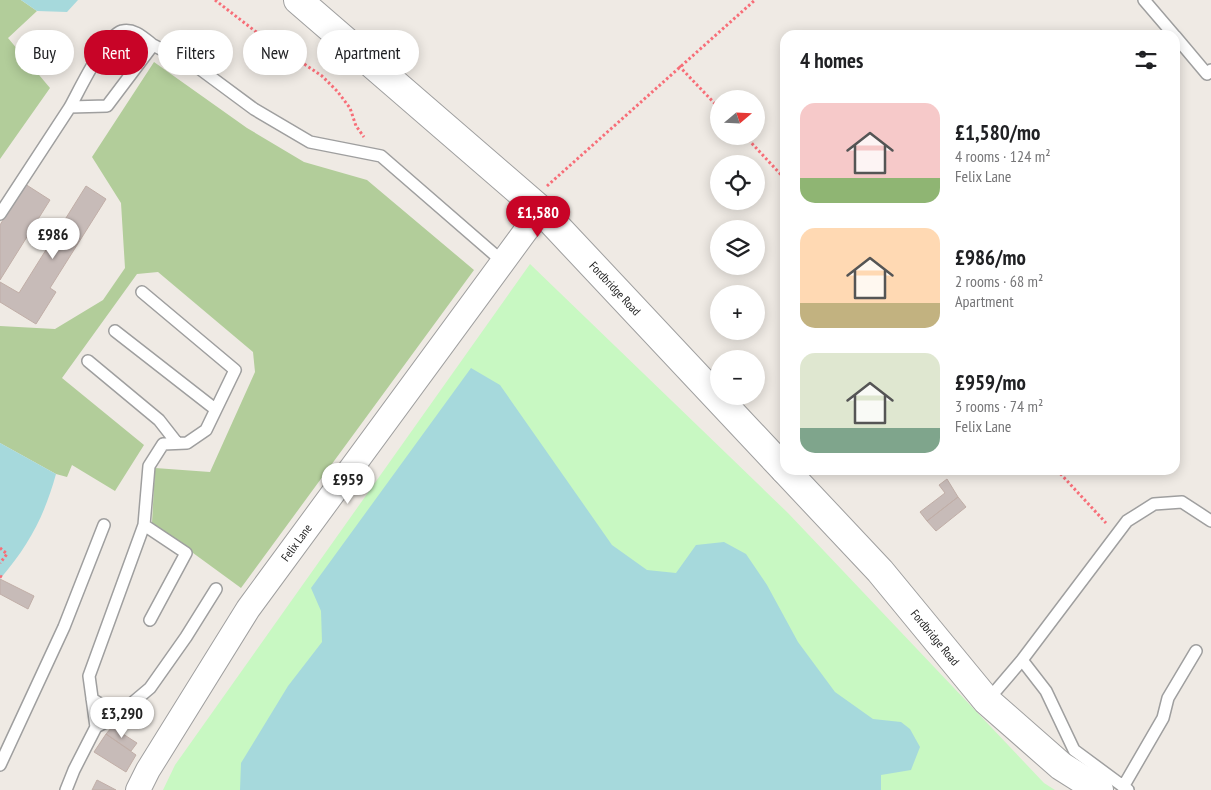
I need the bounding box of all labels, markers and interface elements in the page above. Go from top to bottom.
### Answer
chip: Buy [15,30,74,75]
chip: Rent [84,30,148,75]
chip: Filters [158,30,233,75]
chip: New [243,30,307,75]
chip: Apartment [317,30,419,75]
icon: filters [1132,46,1160,74]
text: 4 homes [800,47,863,74]
north arrow [710,90,765,145]
map controls [710,90,765,405]
text: £1,580/mo [955,119,1040,146]
icon: home [840,123,900,183]
text: 4 rooms · 124 m² [955,146,1051,166]
button: locate [710,155,765,210]
text: Felix Lane [955,166,1011,186]
pin: £1,580 [497,196,579,238]
text: £1,580 [517,202,559,222]
pin: £986 [23,218,83,260]
button: layers [710,220,765,275]
text: £986 [38,224,68,244]
text: £986/mo [955,244,1026,271]
icon: home [840,248,900,308]
street label: Fordbridge Road [586,258,644,318]
text: 2 rooms · 68 m² [955,271,1043,291]
button: + [710,285,765,340]
text: Apartment [955,291,1014,311]
button: − [710,350,765,405]
text: £959/mo [955,369,1026,396]
icon: home [840,373,900,433]
text: 3 rooms · 74 m² [955,396,1043,416]
text: Felix Lane [955,416,1011,436]
pin: £959 [318,462,378,505]
text: £959 [333,469,363,489]
street label: Felix Lane [278,521,315,564]
street label: Fordbridge Road [908,606,963,668]
pin: £3,290 [81,696,163,739]
text: £3,290 [101,703,143,723]

